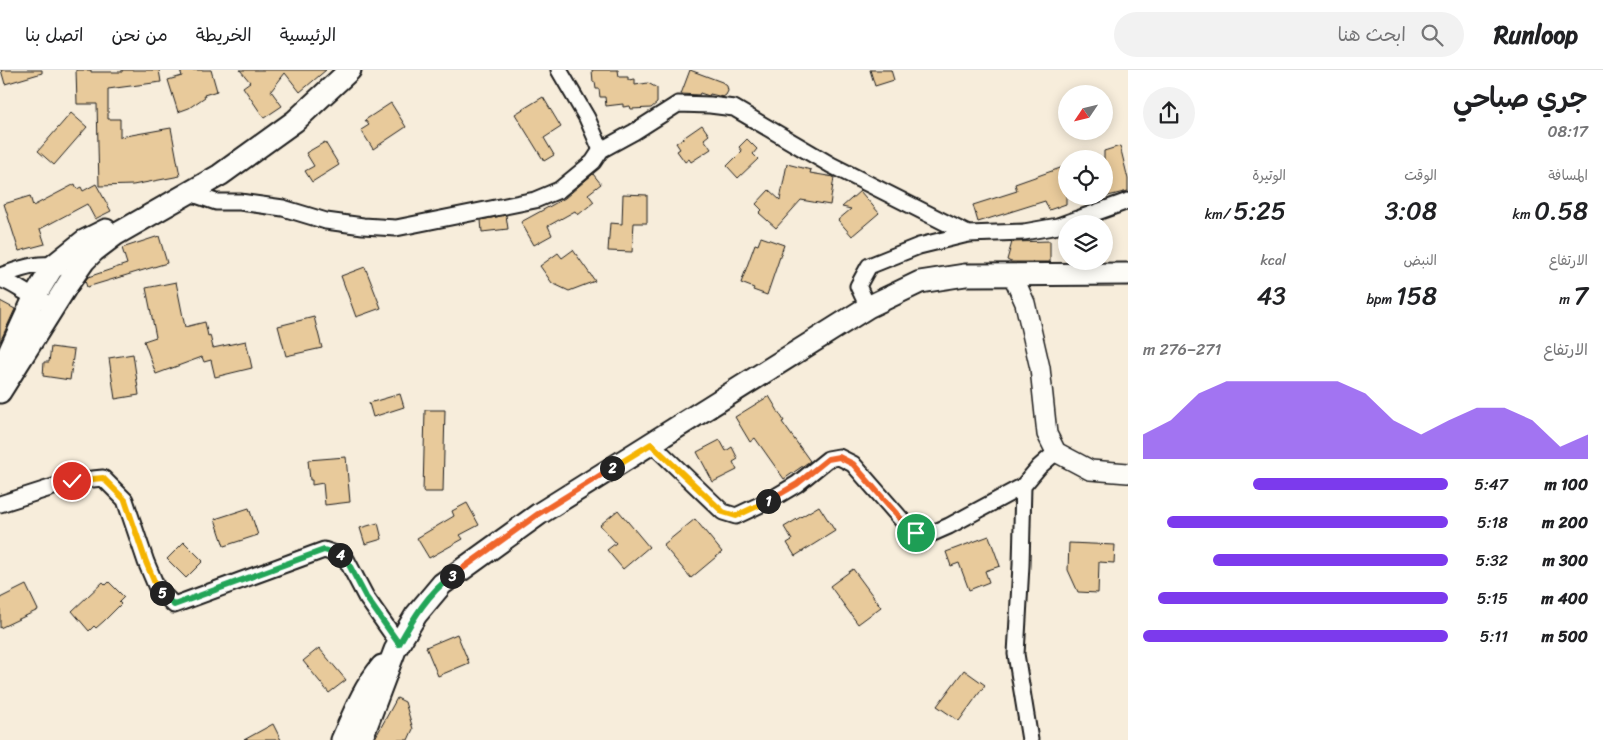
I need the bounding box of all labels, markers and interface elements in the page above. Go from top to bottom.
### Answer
search box [1114,12,1464,57]
text: Runloop [1494,14,1578,56]
text: ابحث هنا [1338,18,1406,51]
text: اتصل بنا [25,19,84,51]
text: من نحن [112,19,168,51]
text: الخريطة [196,19,252,51]
text: الرئيسية [280,19,336,51]
icon: search [1418,21,1446,49]
text: جري صباحي [1453,73,1588,122]
north arrow [1058,85,1112,140]
map controls [1058,85,1113,270]
button: share [1143,87,1195,139]
text: 08:17 [1547,117,1588,146]
button: locate [1058,150,1113,205]
text: الوتيرة [1252,163,1286,188]
text: الوقت [1404,163,1437,188]
text: المسافة [1548,163,1588,188]
text: 5:25 [1233,188,1286,233]
text: 3:08 [1385,188,1437,233]
text: 0.58 [1534,188,1588,233]
text: /km [1205,202,1233,227]
text: km [1512,202,1534,227]
button: layers [1058,215,1113,270]
text: kcal [1261,248,1286,273]
text: النبض [1404,248,1437,273]
text: الارتفاع [1549,248,1588,273]
text: 43 [1257,273,1286,318]
text: 158 [1396,273,1437,318]
text: 7 [1574,273,1588,318]
text: bpm [1366,287,1396,312]
text: m [1559,287,1574,312]
text: 271–276 m [1143,335,1221,364]
text: الارتفاع [1543,335,1588,364]
pin: 2 [600,456,624,480]
text: 2 [608,456,617,481]
pin [51,460,93,502]
icon: check [58,467,86,495]
text: 5:47 [1474,470,1508,499]
text: 100 m [1544,470,1588,499]
pin: 1 [756,488,780,514]
text: 1 [765,489,772,514]
text: 5:18 [1477,508,1508,537]
text: 200 m [1542,508,1588,537]
pin [895,512,937,554]
icon: arrive [902,519,930,547]
pin: 4 [328,542,352,568]
text: 4 [336,543,345,568]
text: 5:32 [1475,546,1508,575]
text: 300 m [1543,546,1588,575]
pin: 3 [440,564,464,588]
text: 3 [449,564,456,589]
pin: 5 [150,580,174,606]
text: 5 [158,581,167,606]
text: 5:15 [1477,584,1508,613]
text: 400 m [1541,584,1588,613]
text: 5:11 [1480,622,1508,651]
text: 500 m [1542,622,1588,651]

